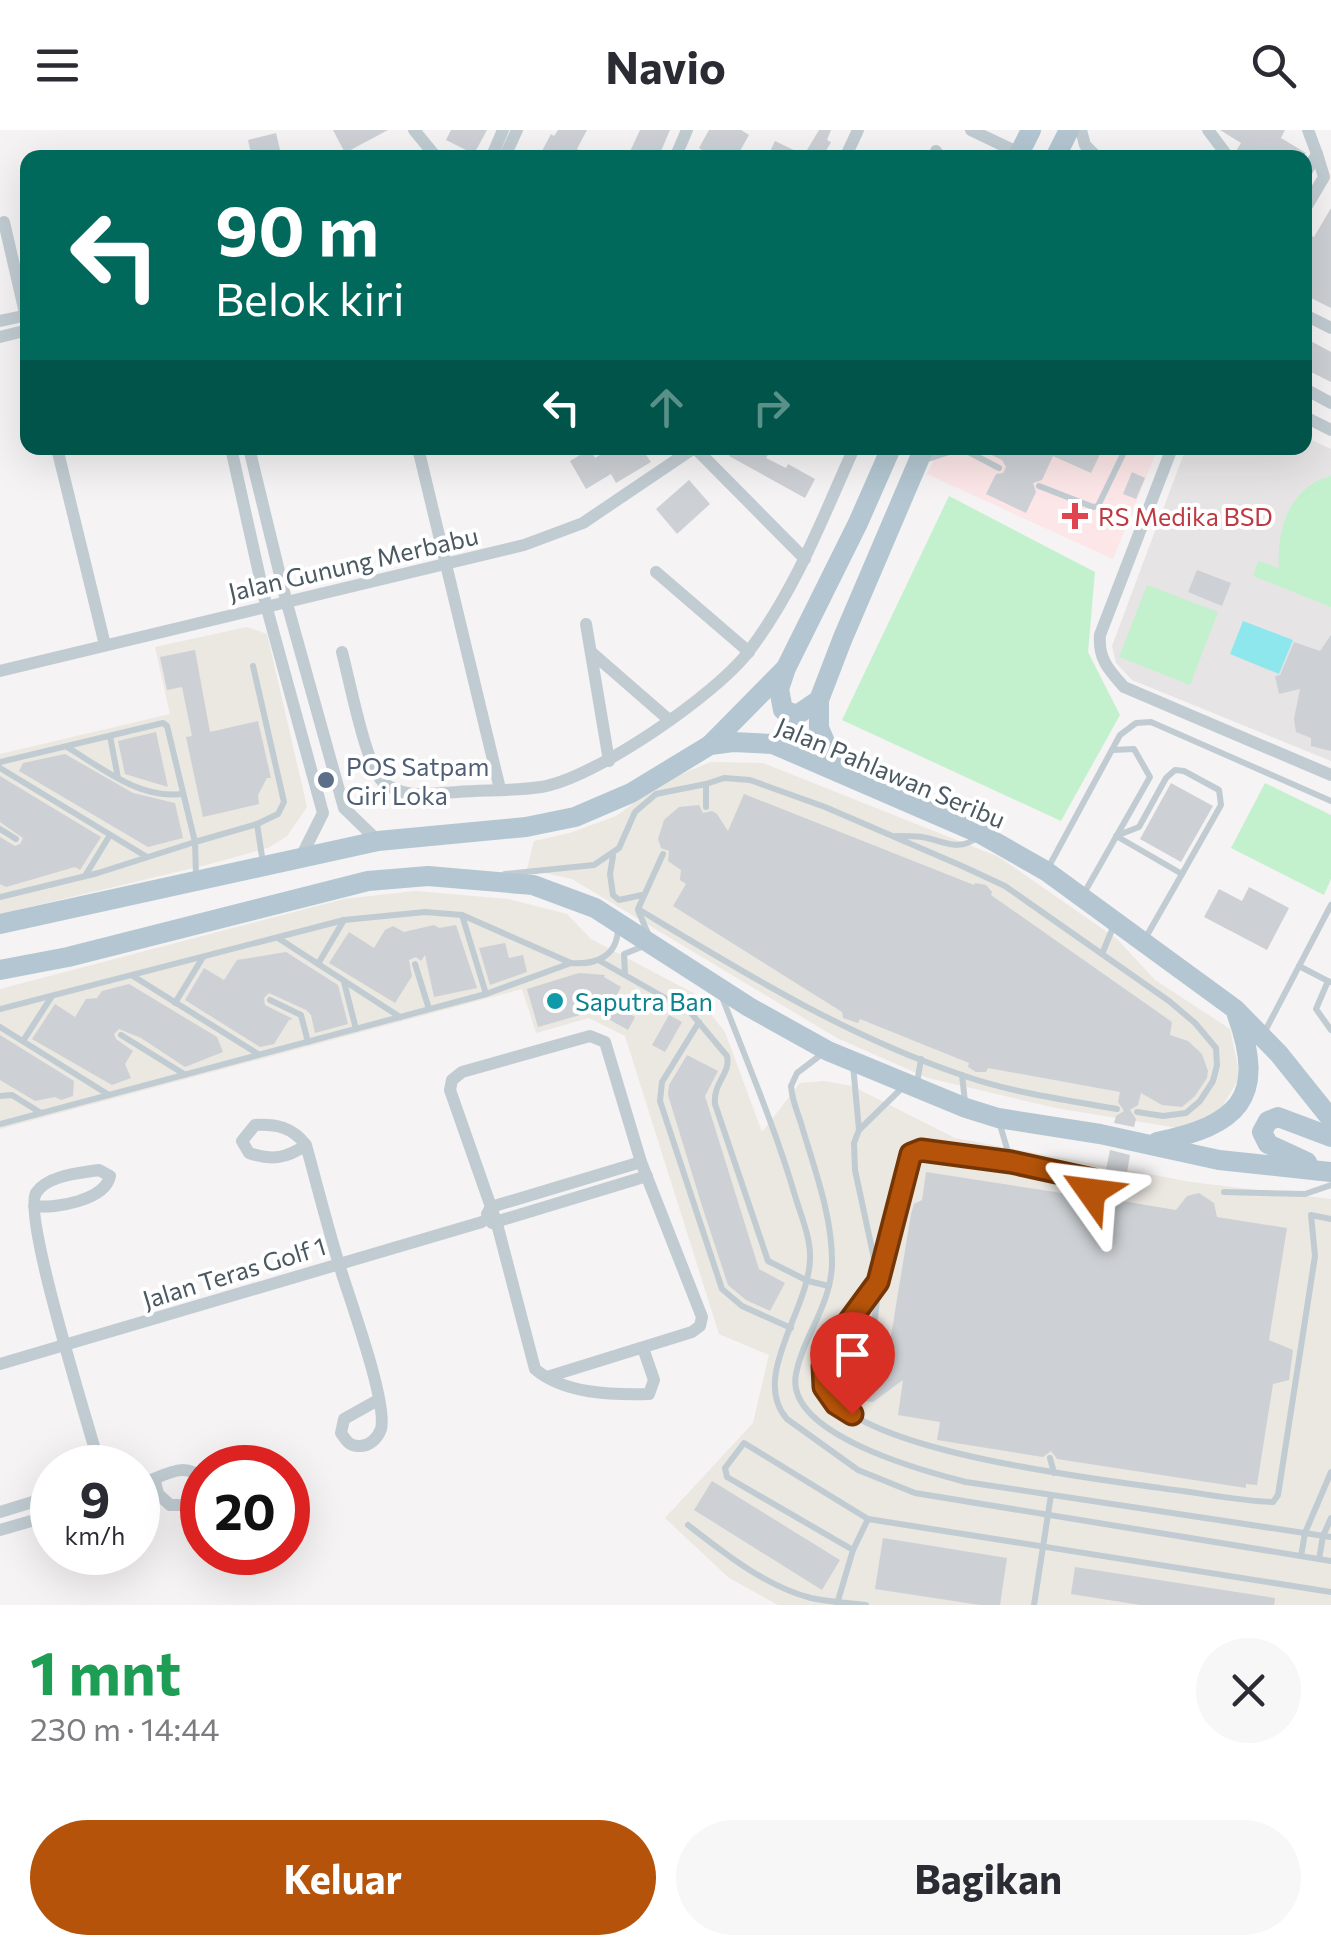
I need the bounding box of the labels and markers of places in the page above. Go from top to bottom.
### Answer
place label: RS Medika BSD [1098,501,1273,531]
marker: RS Medika BSD [1062,503,1088,529]
place label: POS Satpam Giri Loka [346,751,489,810]
marker: POS Satpam Giri Loka [315,769,337,791]
place label: Saputra Ban [575,986,713,1016]
marker: Saputra Ban [544,990,566,1012]
pin [810,1312,895,1415]

